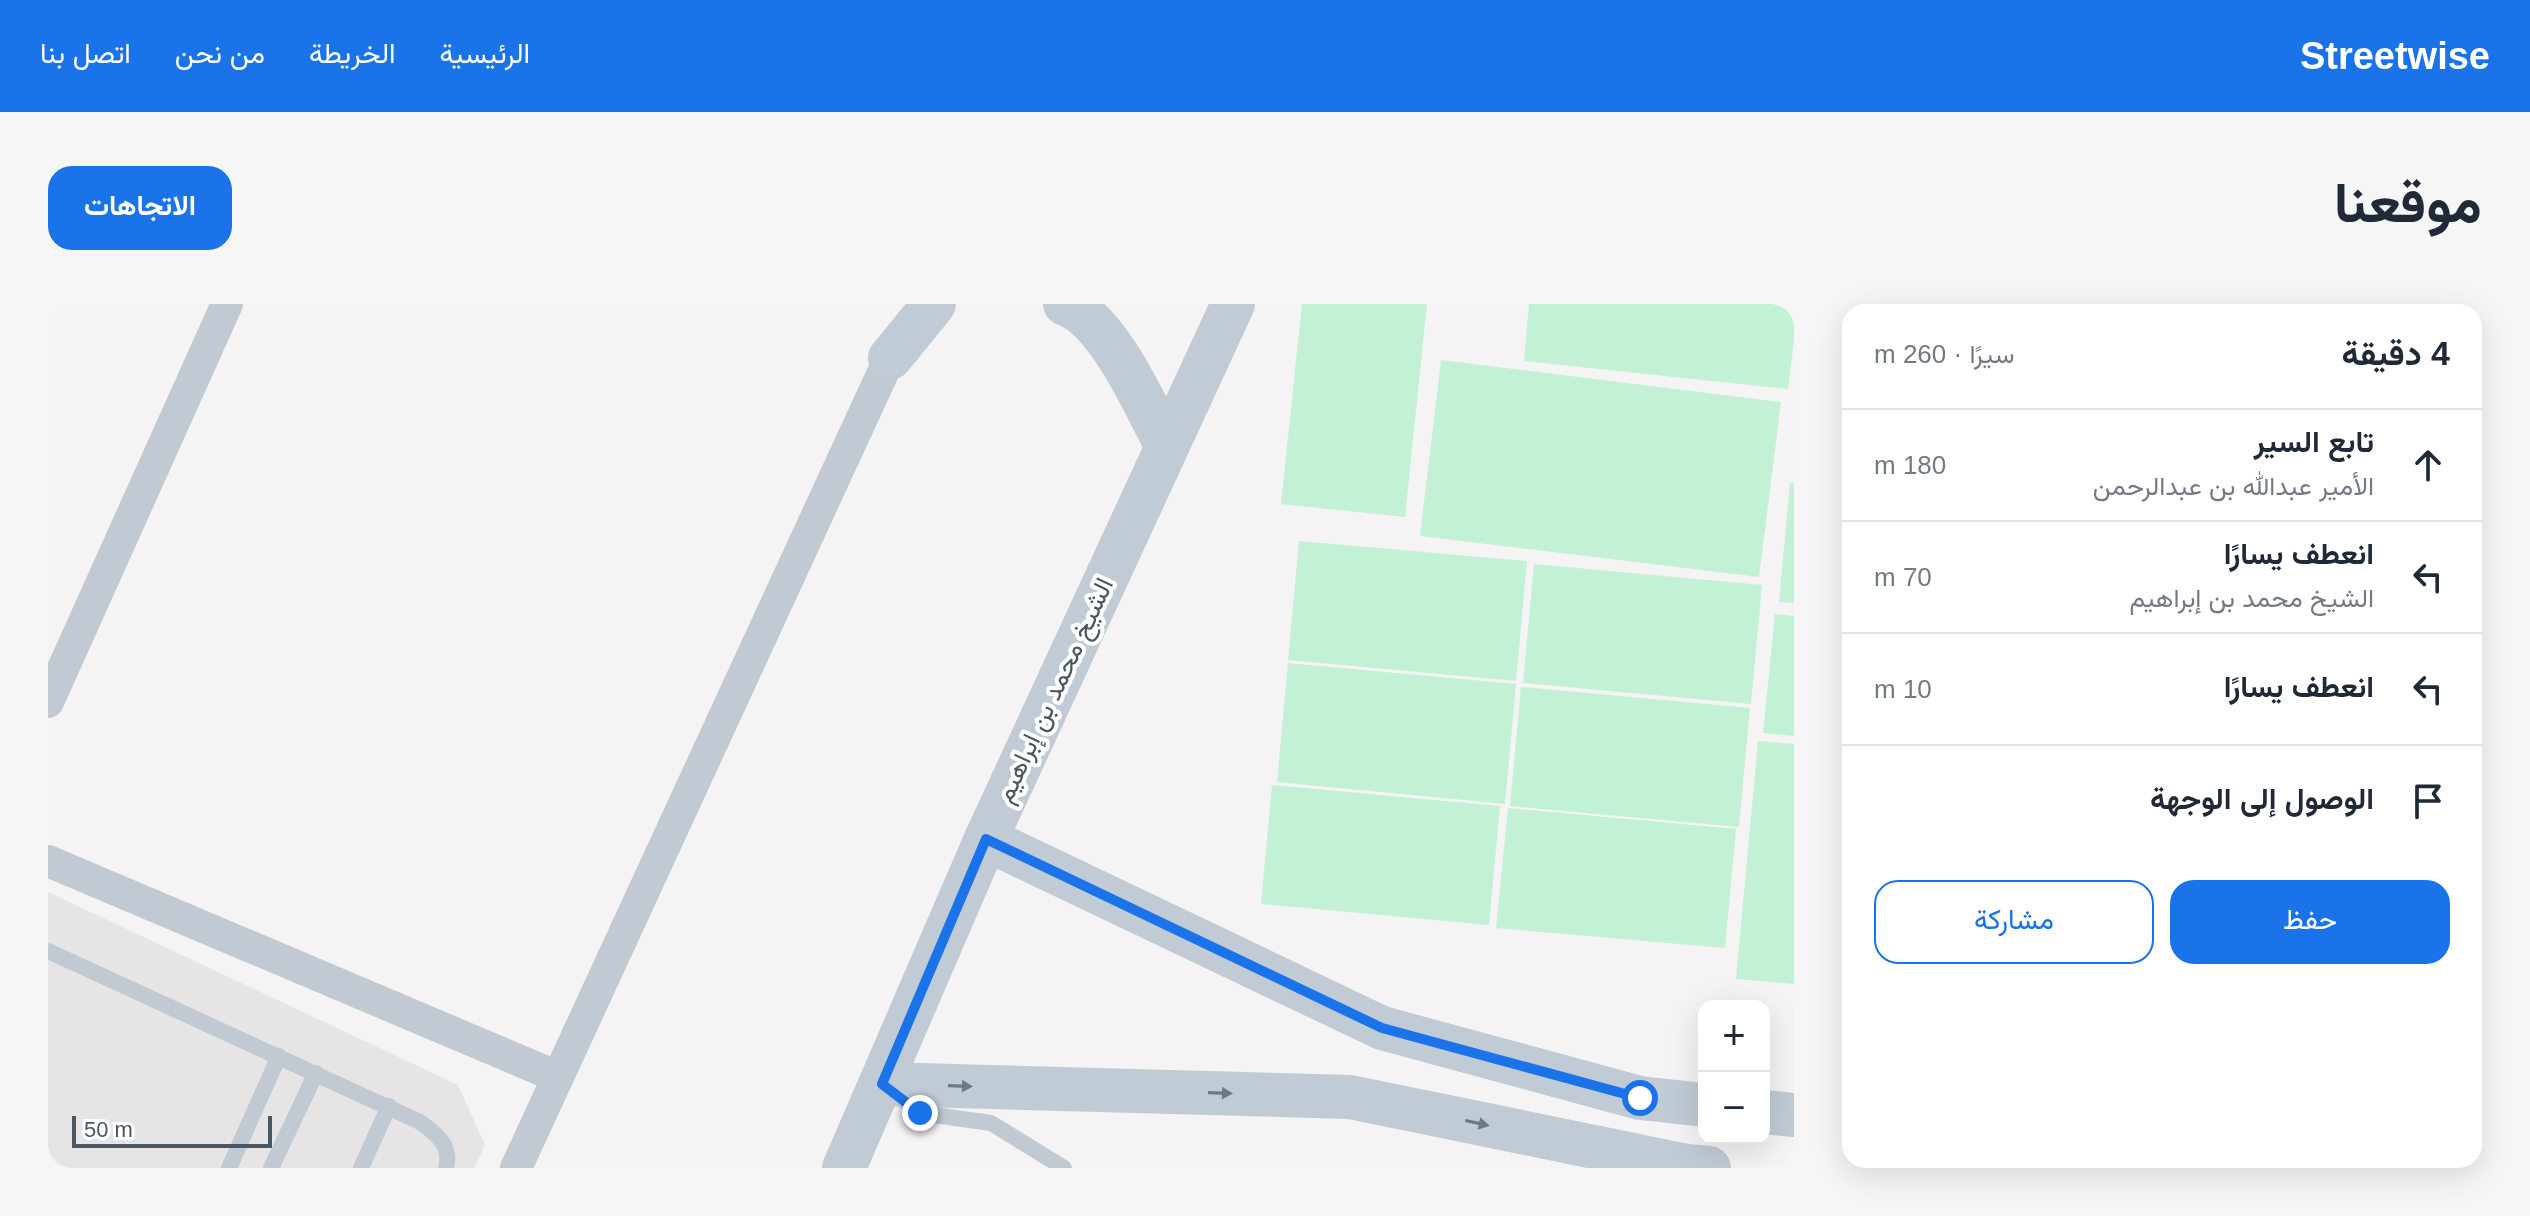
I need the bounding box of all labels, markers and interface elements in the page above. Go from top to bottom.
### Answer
text: Streetwise [2300,35,2490,77]
text: اتصل بنا [40,38,131,69]
text: من نحن [175,38,265,69]
text: الخريطة [309,38,396,69]
text: الرئيسية [440,38,530,69]
button: الاتجاهات [48,166,232,250]
text: موقعنا [2334,171,2482,234]
text: 4 دقيقة [2341,334,2450,372]
text: سيرًا · 260 m [1874,339,2015,369]
text: تابع السير [2254,425,2374,458]
icon: ahead [2406,443,2450,487]
text: 180 m [1874,450,1946,480]
text: الأمير عبدالله بن عبدالرحمن [2093,471,2374,501]
text: انعطف يسارًا [2224,537,2374,570]
icon: left [2406,555,2450,599]
text: 70 m [1874,562,1932,592]
street label: الشيخ محمد بن إبراهيم [989,573,1122,808]
text: الشيخ محمد بن إبراهيم [2129,583,2374,613]
icon: left [2406,667,2450,711]
text: انعطف يسارًا [2224,670,2374,703]
text: 10 m [1874,674,1932,704]
icon: arrive [2406,779,2450,823]
text: الوصول إلى الوجهة [2150,782,2374,815]
button: مشاركة [1874,880,2154,964]
button: حفظ [2170,880,2450,964]
map controls [1698,1000,1770,1144]
button: + [1698,1000,1770,1072]
button: − [1698,1072,1770,1144]
one-way arrow [948,1080,973,1092]
route start [1622,1080,1658,1116]
one-way arrow [1208,1087,1233,1099]
route end [902,1095,938,1131]
scale bar [72,1112,272,1148]
text: 50 m [84,1117,133,1142]
one-way arrow [1465,1117,1490,1130]

